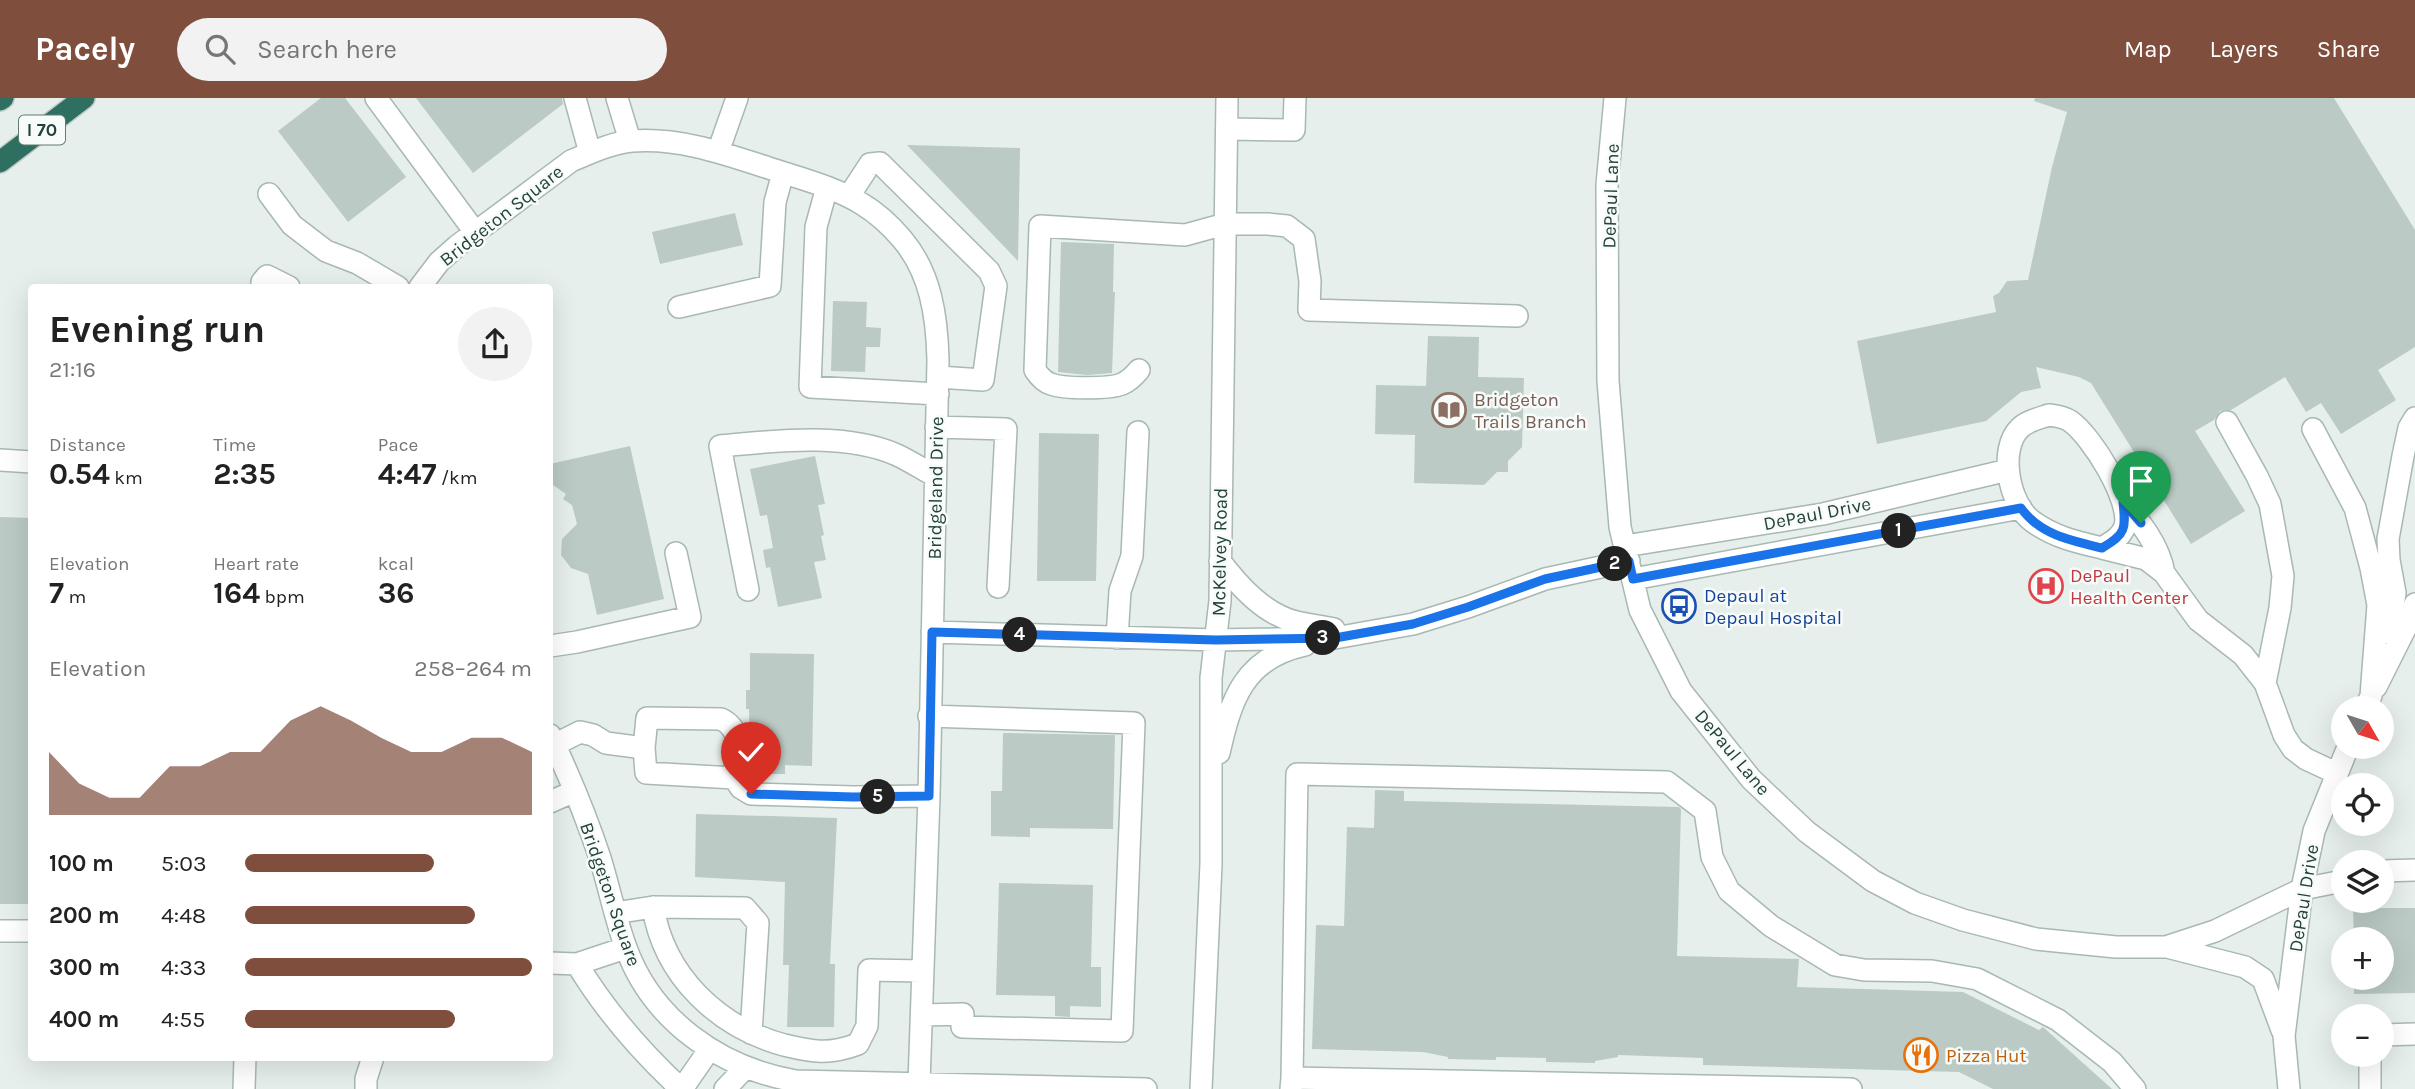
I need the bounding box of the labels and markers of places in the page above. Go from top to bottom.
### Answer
place label: Bridgeton Trails Branch [1474,389,1587,433]
library icon: Bridgeton Trails Branch [1430,391,1468,429]
pin [2111,451,2171,523]
pin: 1 [1882,514,1916,548]
pin: 2 [1598,546,1632,582]
place label: DePaul Health Center [2070,565,2188,609]
hospital icon: DePaul Health Center [2027,567,2065,605]
place label: Depaul at Depaul Hospital [1704,585,1842,629]
bus stop icon: Depaul at Depaul Hospital [1660,587,1698,625]
pin: 4 [1002,618,1038,652]
pin: 3 [1306,620,1340,656]
pin [721,722,781,794]
pin: 5 [860,780,896,814]
restaurant icon: Pizza Hut [1902,1036,1940,1074]
place label: Pizza Hut [1946,1045,2027,1067]

